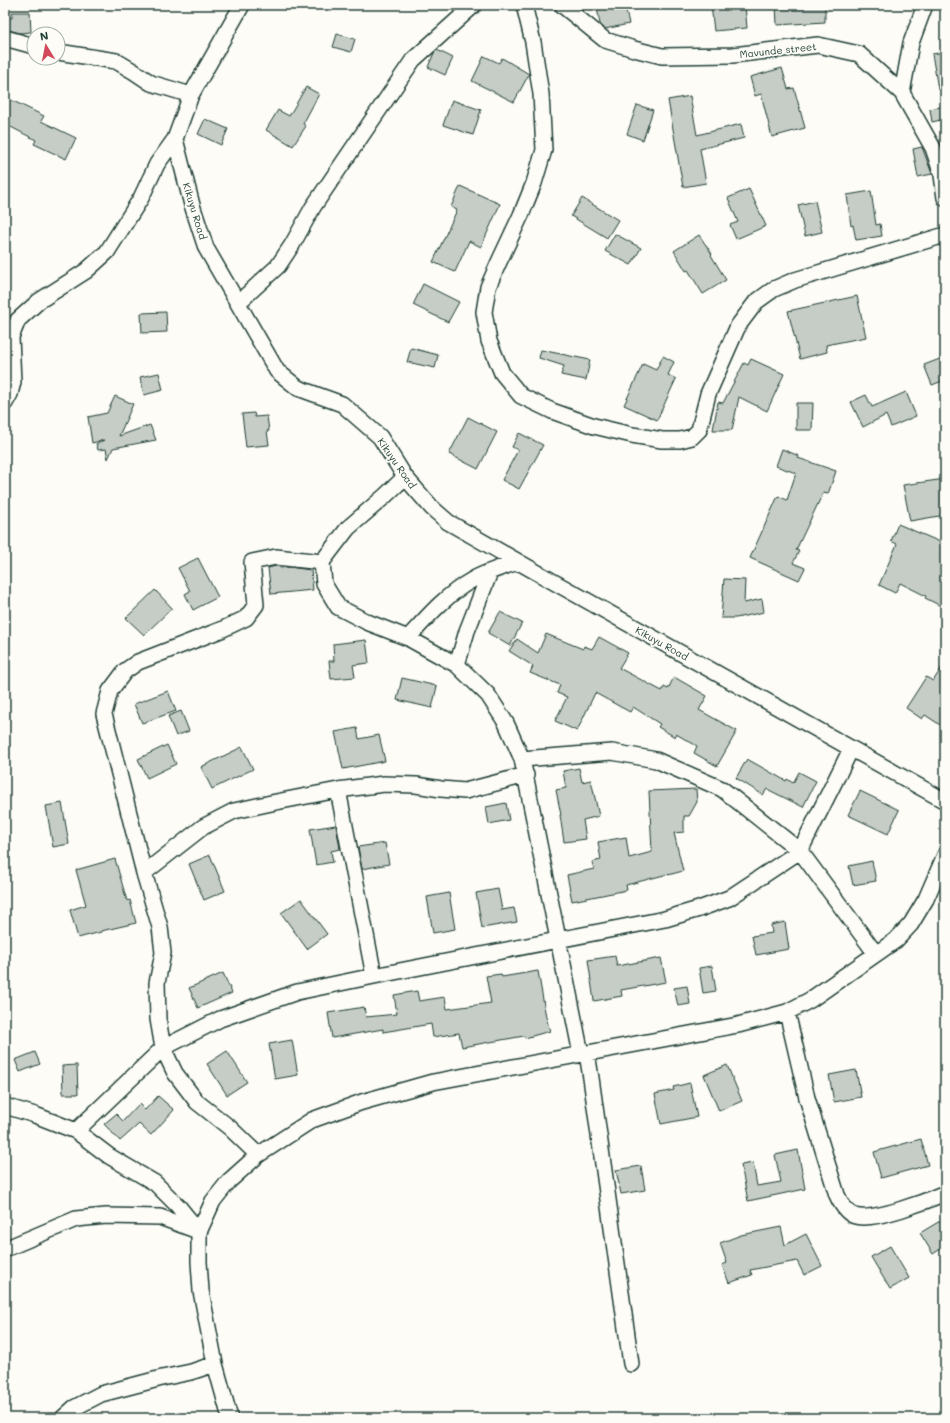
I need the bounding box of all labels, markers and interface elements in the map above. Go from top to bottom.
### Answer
north arrow [26,26,66,66]
text: N [39,28,50,44]
street label: Mavunde street [739,39,817,61]
street label: Kikuyu Road [180,181,210,241]
street label: Kikuyu Road [374,435,420,491]
street label: Kikuyu Road [633,623,691,663]

